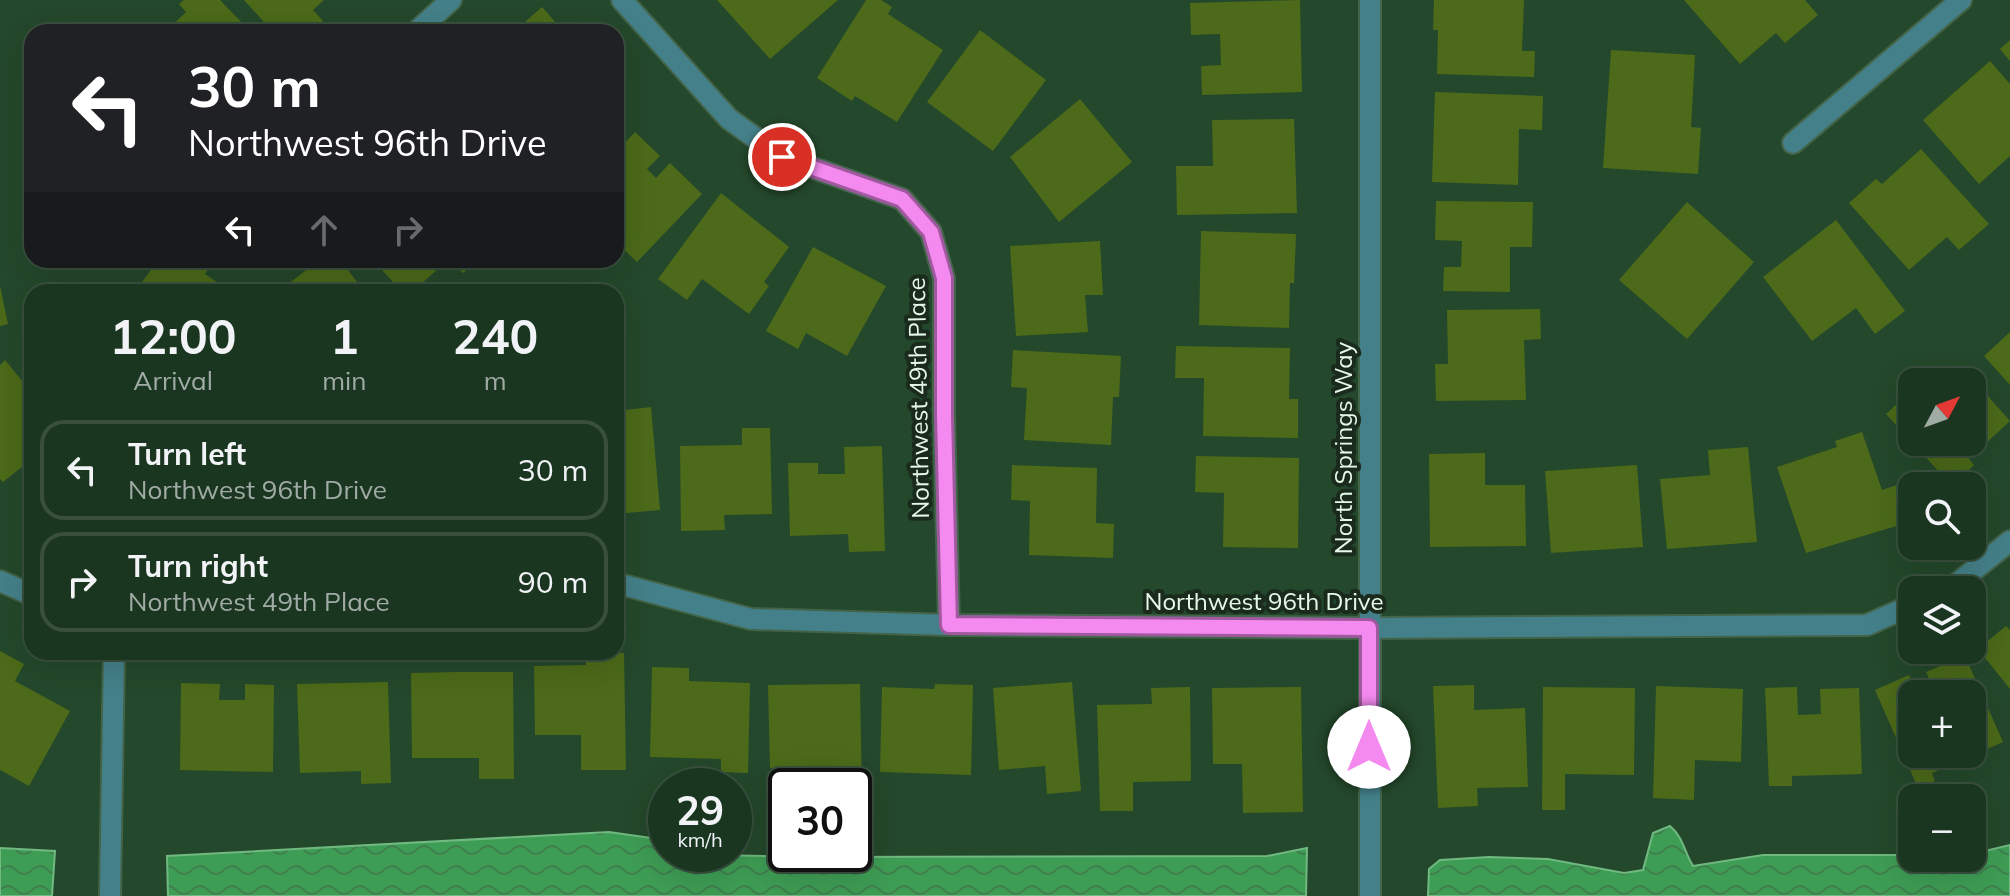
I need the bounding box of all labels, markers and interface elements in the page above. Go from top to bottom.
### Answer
text: 30 m [188,51,321,121]
icon: left [56,56,160,160]
text: Northwest 96th Drive [188,120,547,165]
pin [748,123,816,191]
icon: arrive [760,135,804,179]
icon: left [218,208,262,252]
icon: ahead [302,208,346,252]
icon: right [386,208,430,252]
street label: Northwest 49th Place [901,277,935,519]
text: 12:00 [110,306,237,366]
text: 1 [330,306,359,366]
text: 240 [452,306,538,366]
street label: North Springs Way [1328,341,1358,554]
text: Arrival [133,364,213,397]
text: min [322,364,366,397]
text: m [484,364,507,397]
north arrow [1898,368,1986,456]
map controls [1898,368,1986,872]
text: Turn left [128,435,246,473]
icon: left [60,448,104,492]
text: 30 m [518,451,588,489]
button: search [1898,472,1986,560]
text: Northwest 96th Drive [128,473,387,506]
text: Turn right [128,547,268,585]
icon: right [60,560,104,604]
text: 90 m [518,563,588,601]
button: layers [1898,576,1986,664]
text: Northwest 49th Place [128,585,390,618]
street label: Northwest 96th Drive [1144,586,1384,616]
button: + [1898,680,1986,768]
position arrow [1327,705,1411,789]
speed limit sign: 30 [768,768,872,872]
button: − [1898,784,1986,872]
text: 29 [676,785,724,835]
text: km/h [677,827,723,852]

